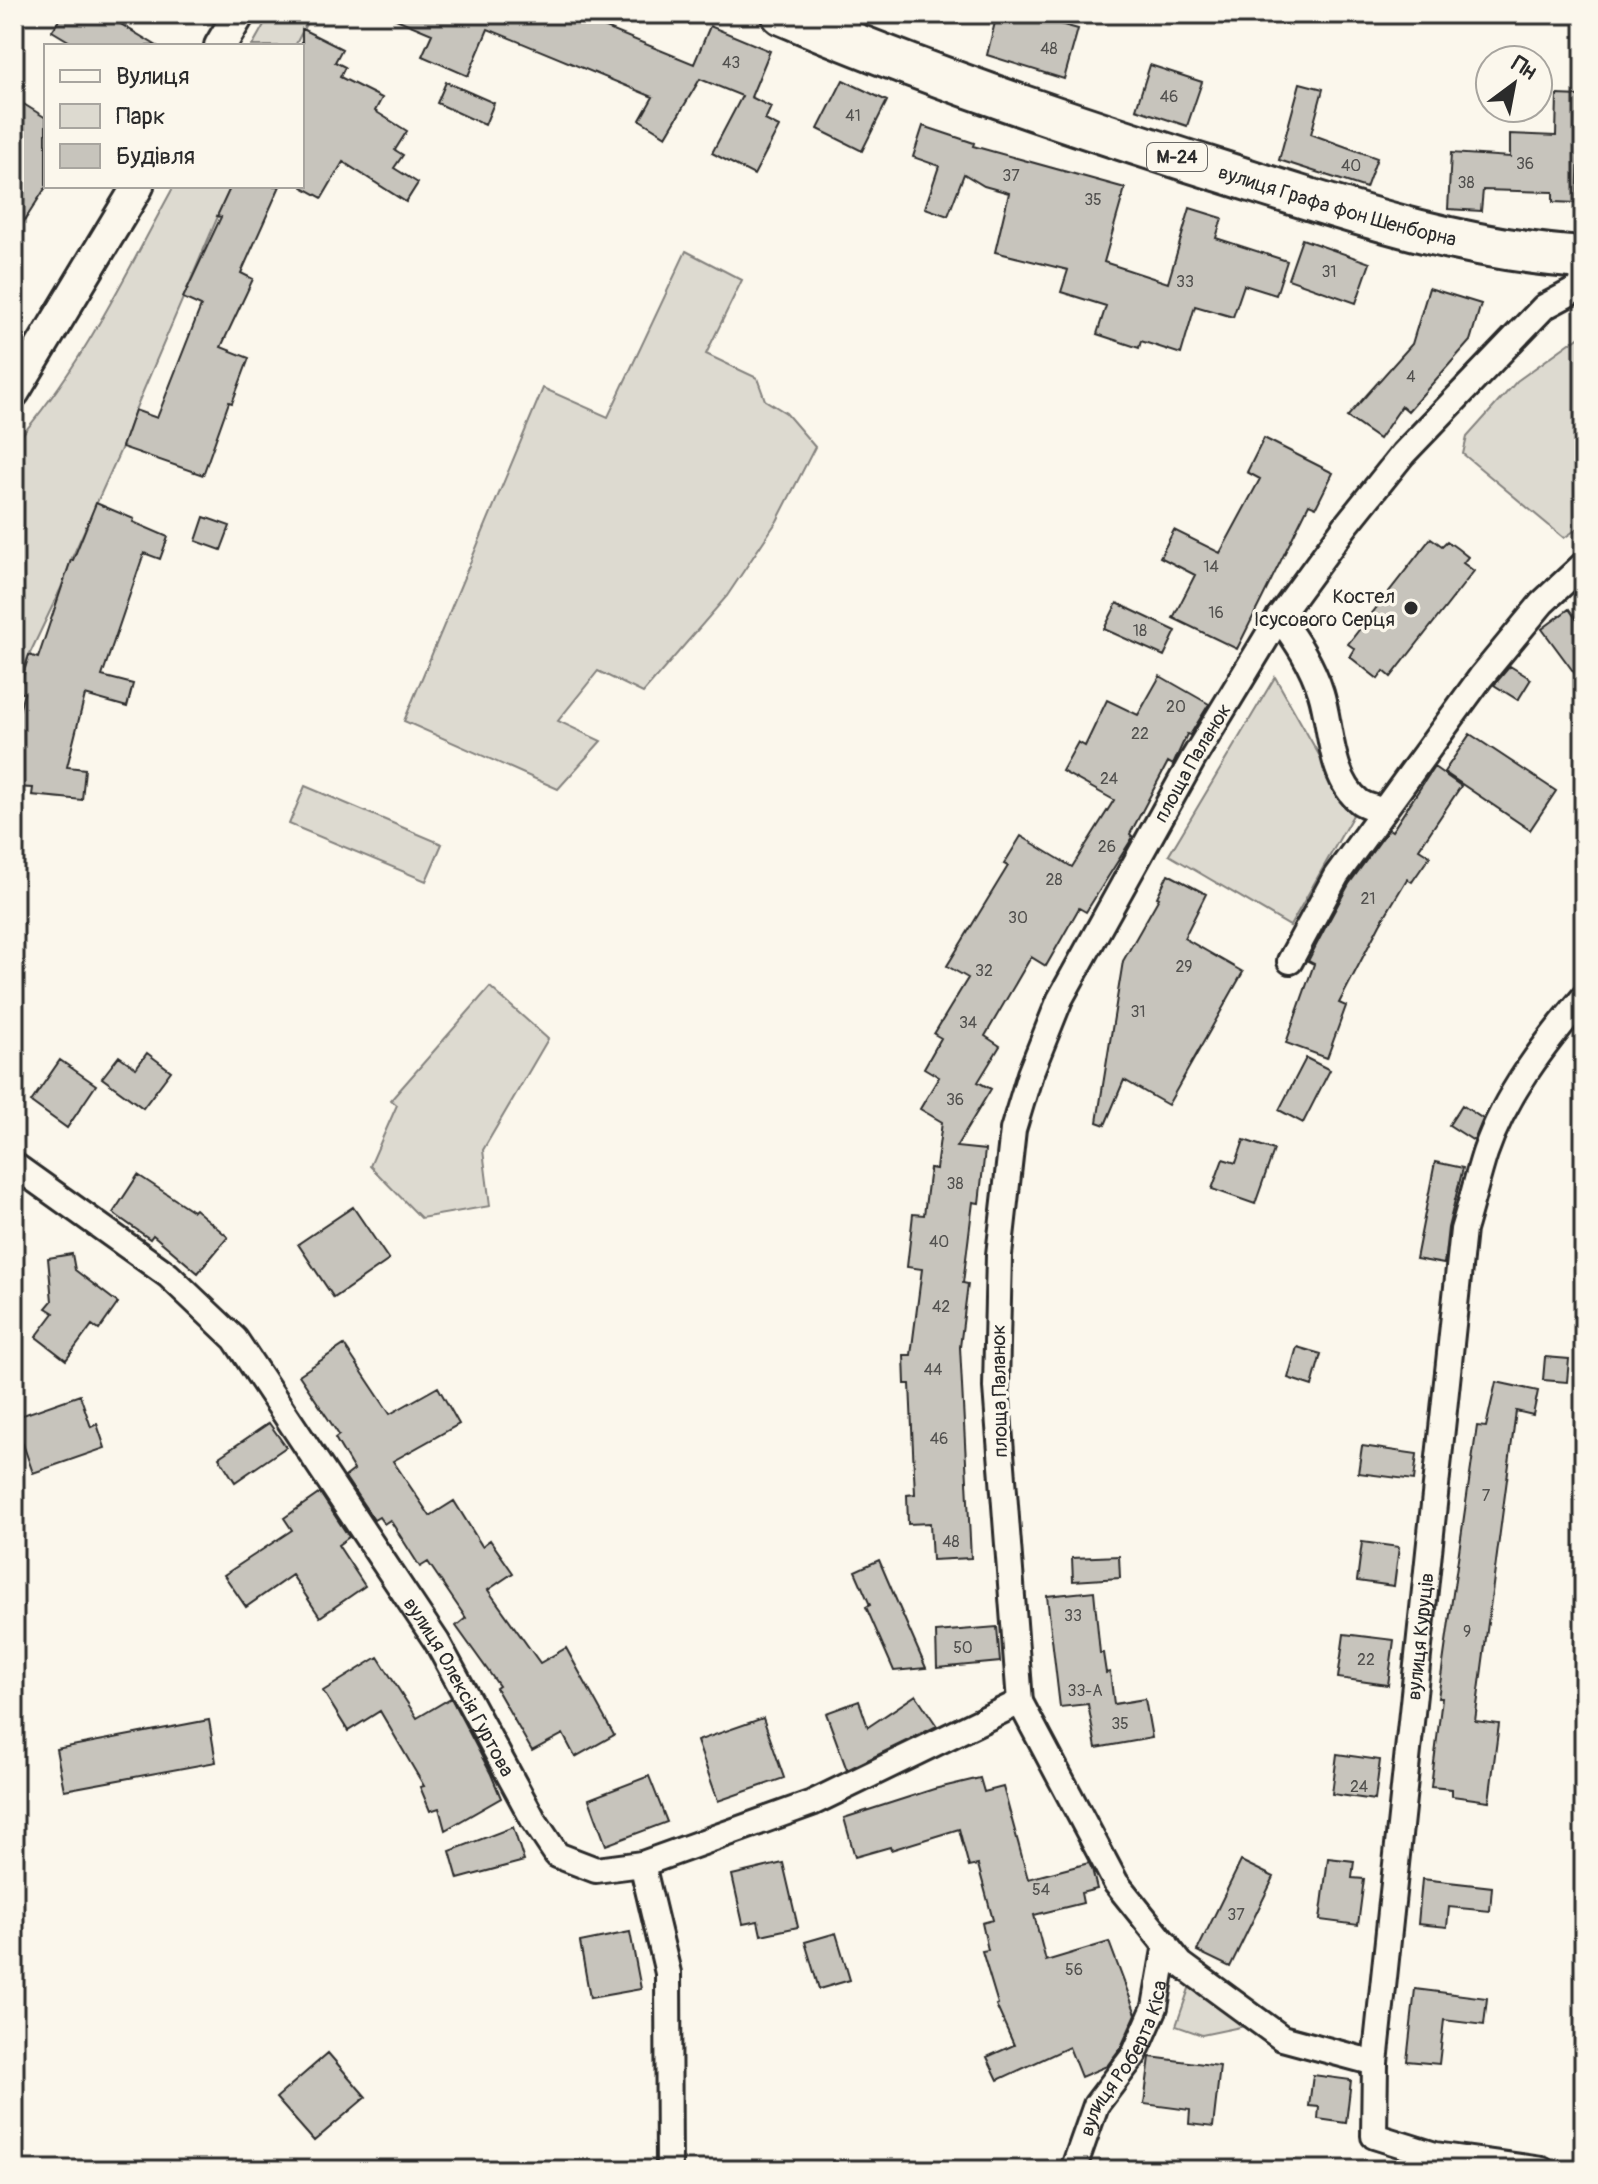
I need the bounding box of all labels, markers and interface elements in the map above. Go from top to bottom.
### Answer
house number: 48 [1040,39,1058,59]
legend [44,44,304,188]
north arrow [1474,44,1554,124]
text: Пн [1506,50,1542,86]
house number: 43 [722,53,740,73]
text: Вулиця [116,62,189,91]
house number: 46 [1160,87,1178,107]
text: Парк [116,102,165,131]
house number: 41 [845,106,861,126]
text: Будівля [116,142,195,171]
road number: М-24 [1147,143,1207,171]
house number: 36 [1516,154,1534,174]
house number: 40 [1341,156,1361,176]
street label: вулиця Графа фон Шенборна [1215,159,1459,252]
house number: 37 [1002,166,1020,186]
house number: 38 [1458,173,1475,193]
house number: 35 [1084,190,1102,210]
house number: 31 [1321,262,1337,282]
house number: 33 [1176,272,1194,292]
house number: 4 [1406,367,1416,387]
house number: 14 [1203,557,1219,577]
place label: Костел Ісусового Серця [1254,584,1395,632]
marker: Костел Ісусового Серця [1402,599,1420,617]
house number: 16 [1208,603,1224,623]
house number: 18 [1133,621,1147,641]
house number: 20 [1166,697,1186,717]
street label: площа Паланок [1148,699,1237,827]
house number: 22 [1131,724,1149,744]
house number: 24 [1100,769,1118,789]
house number: 26 [1098,837,1116,857]
house number: 28 [1045,870,1063,890]
house number: 21 [1360,889,1376,909]
house number: 30 [1008,908,1028,928]
house number: 29 [1175,957,1193,977]
house number: 32 [975,961,993,981]
house number: 31 [1130,1002,1146,1022]
house number: 34 [959,1013,977,1033]
house number: 36 [946,1090,964,1110]
house number: 38 [947,1174,964,1194]
house number: 40 [929,1232,949,1252]
house number: 42 [932,1297,950,1317]
street label: площа Паланок [986,1324,1013,1458]
house number: 44 [924,1360,942,1380]
house number: 46 [930,1429,948,1449]
house number: 7 [1482,1486,1491,1506]
house number: 48 [942,1532,960,1552]
street label: вулиця Куруців [1401,1571,1440,1701]
street label: вулиця Олексія Гуртова [398,1593,520,1781]
house number: 33 [1064,1606,1082,1626]
house number: 9 [1463,1622,1471,1642]
house number: 50 [953,1638,973,1658]
house number: 22 [1357,1650,1375,1670]
house number: 33-А [1067,1681,1103,1701]
house number: 35 [1111,1714,1129,1734]
house number: 24 [1350,1777,1368,1797]
house number: 54 [1032,1880,1050,1900]
house number: 37 [1227,1905,1245,1925]
house number: 56 [1065,1960,1083,1980]
street label: вулиця Роберта Кіса [1074,1979,1172,2139]

